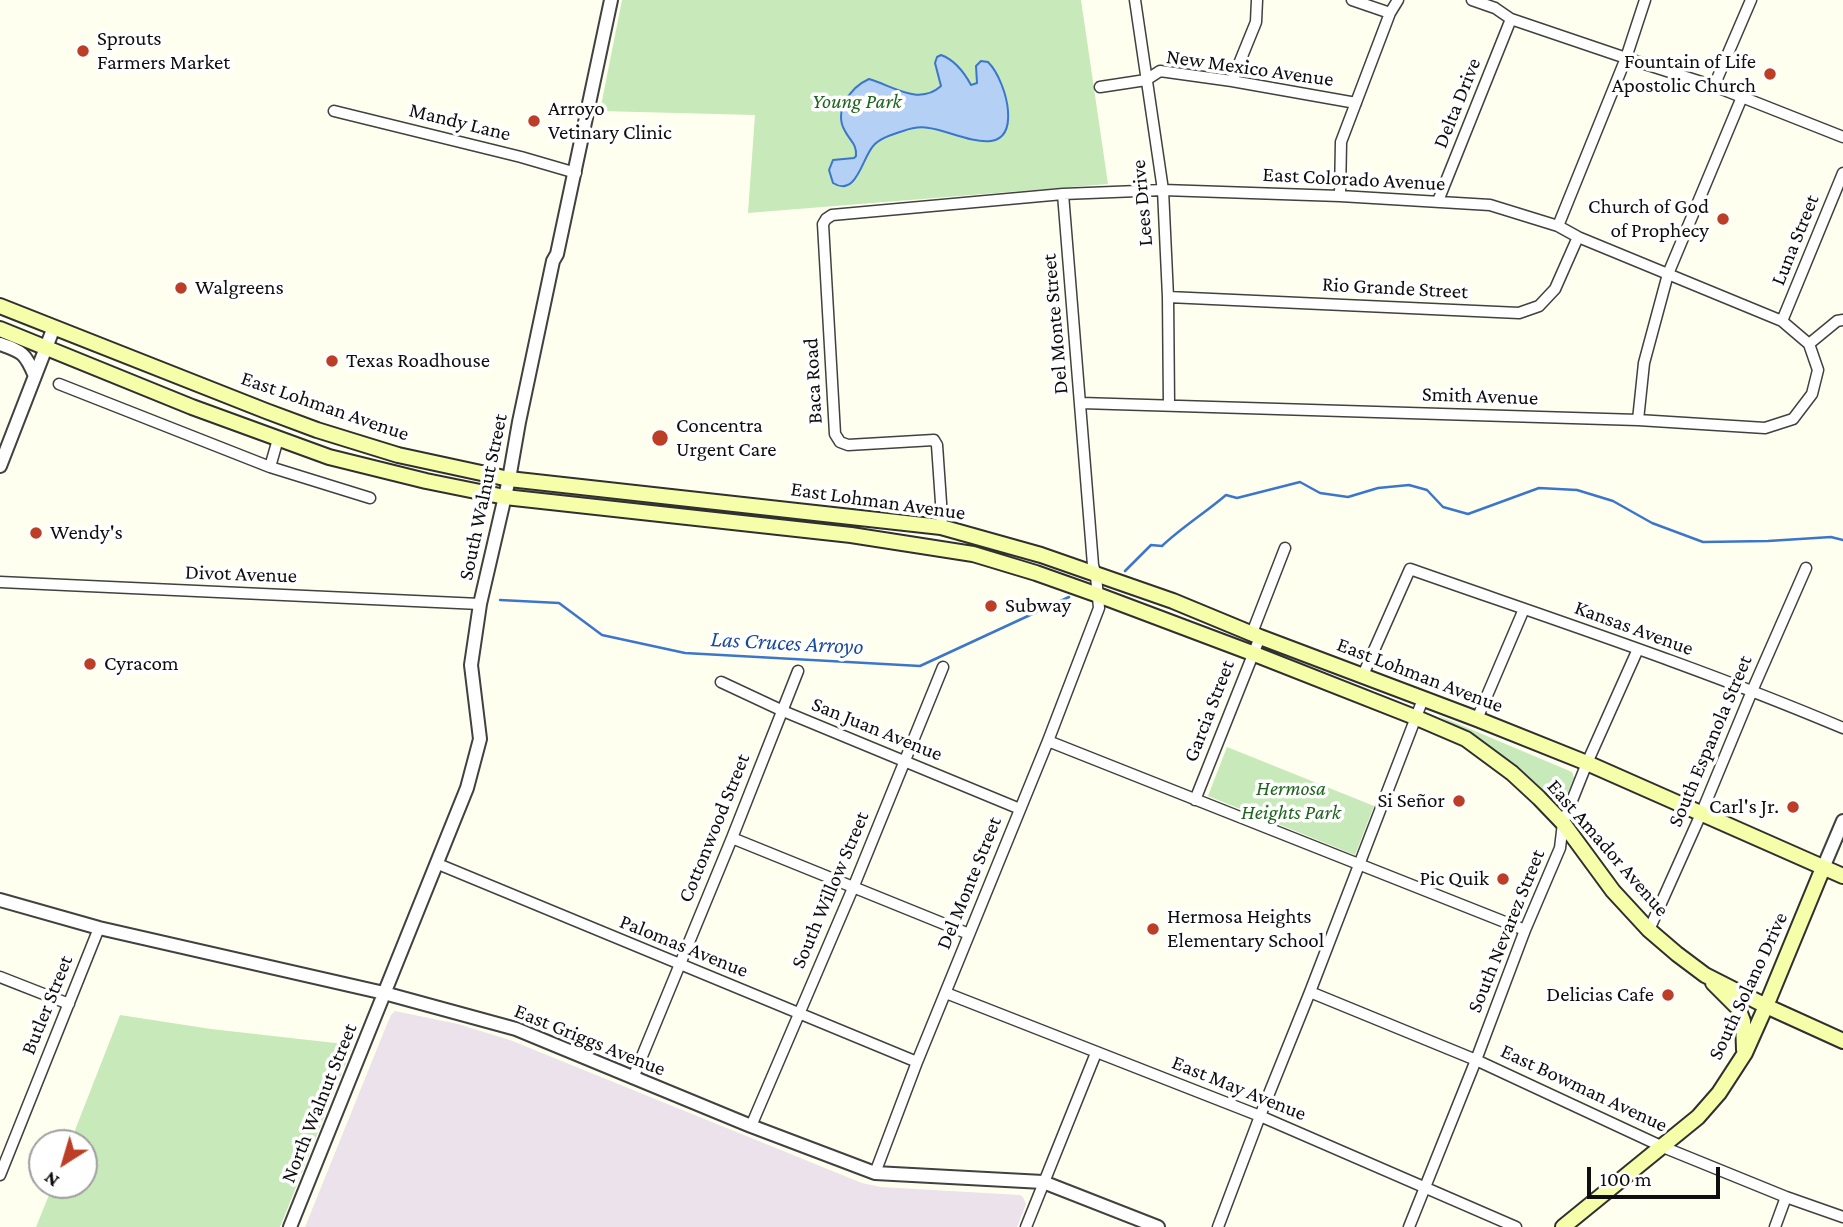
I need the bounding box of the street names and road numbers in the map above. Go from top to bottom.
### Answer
street label: New Mexico Avenue [1165,44,1335,92]
street label: Delta Drive [1428,54,1486,152]
street label: Mandy Lane [407,97,513,147]
street label: Lees Drive [1126,159,1158,247]
street label: East Colorado Avenue [1262,162,1446,196]
street label: Luna Street [1765,191,1825,289]
street label: Del Monte Street [1036,253,1074,395]
street label: Rio Grande Street [1321,272,1469,304]
street label: Baca Road [798,337,828,425]
street label: East Lohman Avenue [238,365,412,447]
street label: Smith Avenue [1421,381,1539,411]
street label: South Walnut Street [453,411,513,583]
street label: East Lohman Avenue [789,476,967,526]
street label: Divot Avenue [185,559,297,589]
street label: Kansas Avenue [1571,595,1697,661]
street label: East Lohman Avenue [1333,632,1507,718]
street label: South Espanola Street [1662,651,1758,831]
street label: Garcia Street [1178,656,1240,766]
street label: San Juan Avenue [808,691,946,767]
street label: Cottonwood Street [673,750,755,906]
street label: East Amador Avenue [1542,774,1674,922]
street label: South Willow Street [786,808,874,972]
street label: Del Monte Street [931,813,1007,953]
street label: South Nevarez Street [1462,846,1550,1016]
street label: South Solano Drive [1703,908,1793,1064]
street label: Palomas Avenue [616,909,752,983]
street label: Butler Street [16,952,78,1058]
street label: East Griggs Avenue [511,998,669,1082]
street label: North Walnut Street [276,1020,362,1186]
street label: East Bowman Avenue [1497,1038,1671,1138]
street label: East May Avenue [1168,1050,1310,1126]

